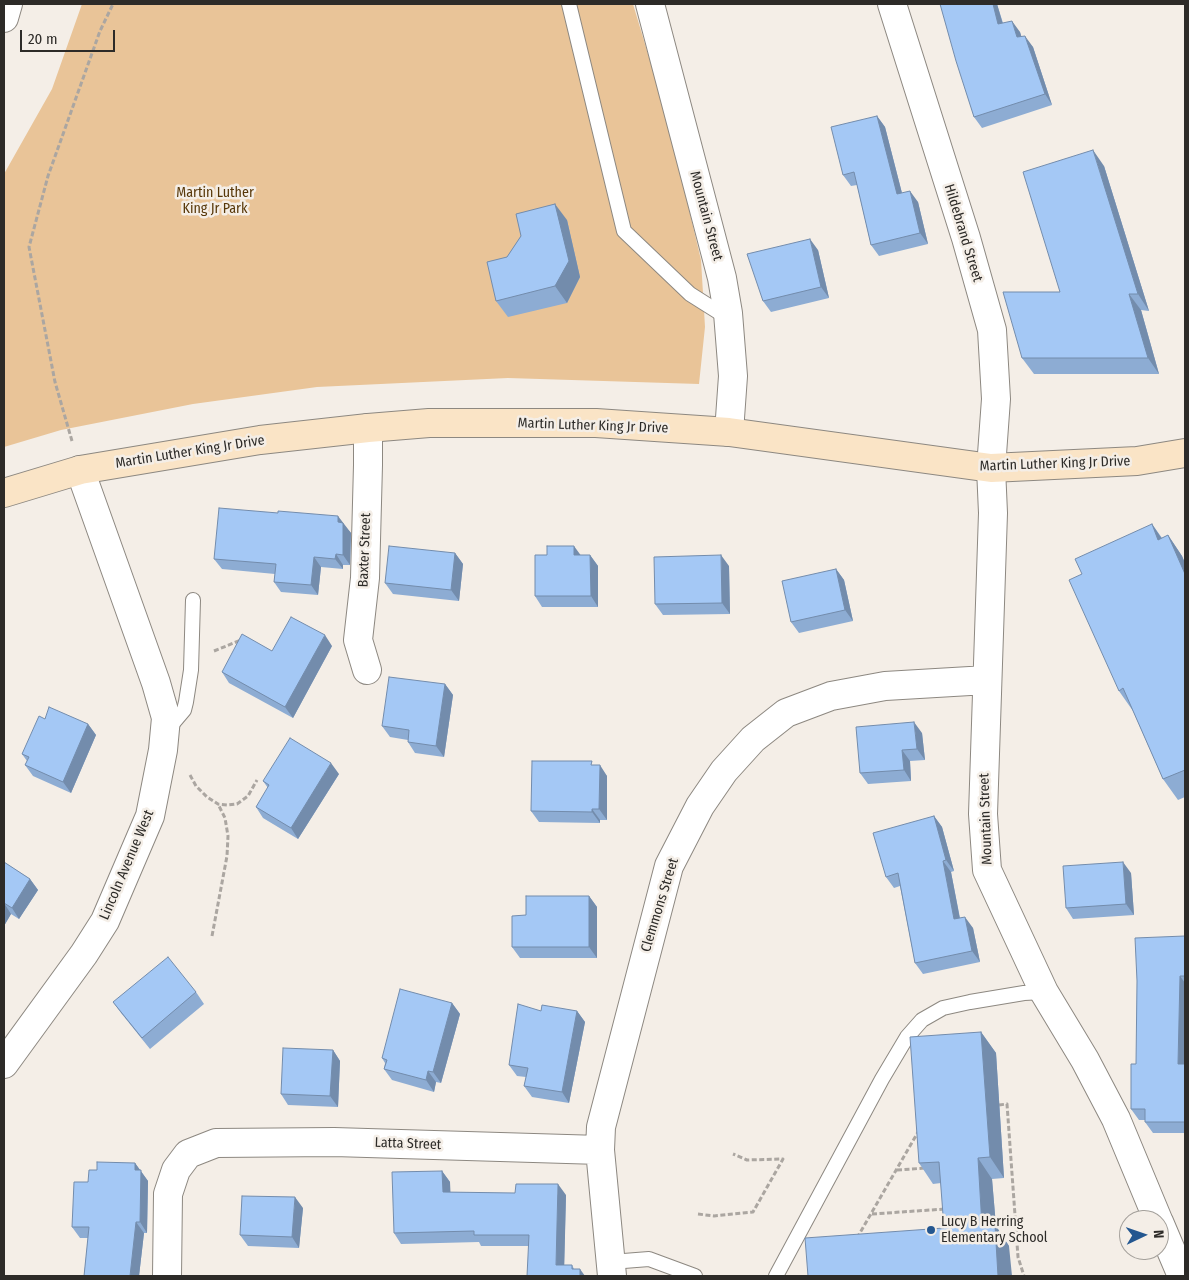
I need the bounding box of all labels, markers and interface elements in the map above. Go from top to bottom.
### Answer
scale bar [22,20,118,52]
text: 20 m [28,30,58,48]
street label: Mountain Street [686,169,726,263]
street label: Hildebrand Street [940,182,986,284]
park label: Martin Luther King Jr Park [176,185,254,218]
street label: Martin Luther King Jr Drive [517,415,669,437]
street label: Martin Luther King Jr Drive [114,432,266,472]
street label: Martin Luther King Jr Drive [979,453,1131,475]
street label: Baxter Street [355,512,375,588]
street label: Mountain Street [976,773,996,865]
street label: Lincoln Avenue West [96,808,158,922]
street label: Clemmons Street [638,856,682,954]
street label: Latta Street [374,1134,442,1154]
north arrow [1119,1210,1169,1260]
place label: Lucy B Herring Elementary School [941,1214,1048,1246]
marker: Lucy B Herring Elementary School [925,1224,937,1236]
text: N [1150,1230,1167,1239]

